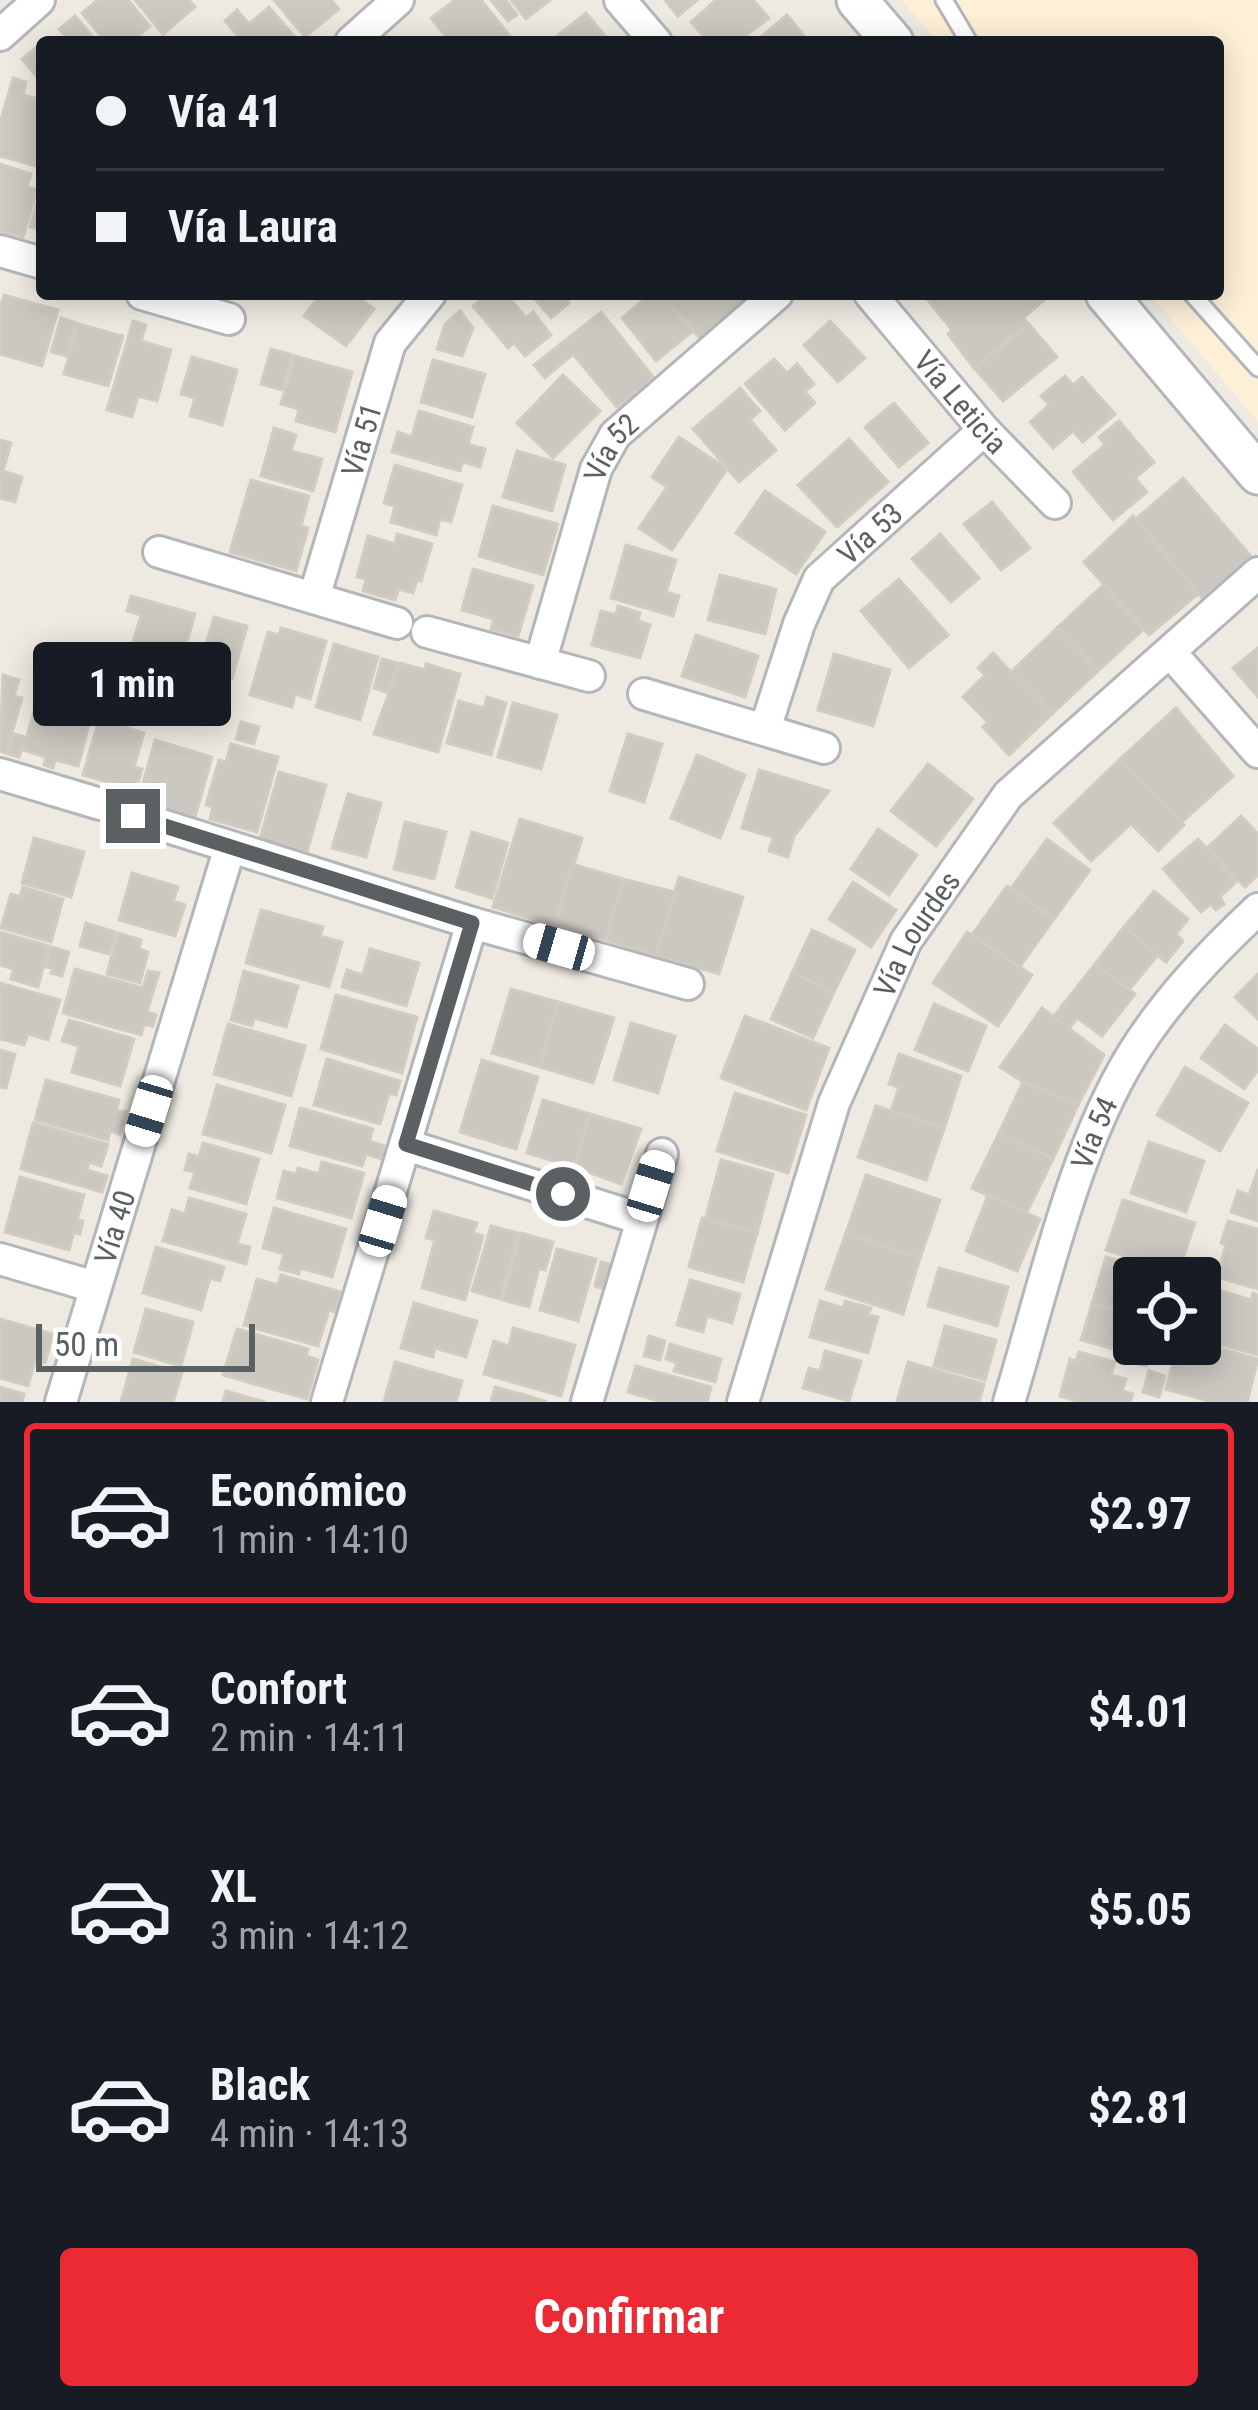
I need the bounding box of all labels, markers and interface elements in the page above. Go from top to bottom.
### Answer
text: Vía 41 [168,85,283,138]
text: Vía Laura [168,200,338,253]
street label: Vía Leticia [907,343,1014,461]
street label: Vía 51 [334,399,389,481]
street label: Vía 52 [576,406,645,485]
street label: Vía 53 [830,495,909,571]
callout: 1 min [34,642,232,726]
text: 1 min [89,661,175,707]
route end [106,789,160,843]
street label: Vía Lourdes [866,864,967,1002]
car [519,920,599,974]
car [121,1071,177,1151]
street label: Vía 54 [1063,1091,1124,1174]
car [623,1146,679,1226]
route start [536,1167,590,1221]
car [355,1181,411,1261]
street label: Vía 40 [87,1186,142,1268]
map controls [1113,1257,1221,1365]
button: locate [1113,1257,1221,1365]
scale bar [36,1318,255,1371]
text: 50 m [54,1325,119,1364]
icon: car [66,1459,174,1567]
text: Económico [210,1464,407,1517]
text: $2.97 [1088,1487,1192,1540]
text: 1 min · 14:10 [210,1517,409,1563]
icon: car [66,1657,174,1765]
text: Confort [210,1662,347,1715]
text: $4.01 [1088,1685,1192,1738]
text: 2 min · 14:11 [210,1715,409,1761]
icon: car [66,1855,174,1963]
text: XL [210,1860,257,1913]
text: $5.05 [1088,1883,1192,1936]
text: 3 min · 14:12 [210,1913,409,1959]
icon: car [66,2053,174,2161]
text: Black [210,2058,310,2111]
text: $2.81 [1088,2081,1192,2134]
text: 4 min · 14:13 [210,2111,409,2157]
button: Confirmar [60,2248,1198,2386]

